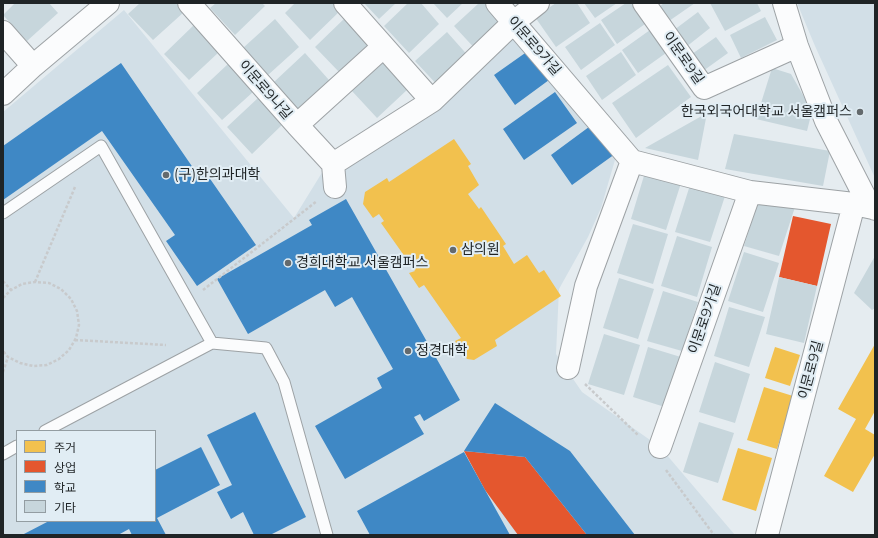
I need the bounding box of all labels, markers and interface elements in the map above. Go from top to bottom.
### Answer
street label: 이문로9가길 [504,13,564,79]
street label: 이문로9길 [659,29,707,87]
street label: 이문로9나길 [235,57,295,123]
place label: 한국외국어대학교 서울캠퍼스 [681,104,852,120]
marker: 한국외국어대학교 서울캠퍼스 [855,107,865,117]
place label: (구)한의과대학 [174,167,260,183]
marker: (구)한의과대학 [161,170,171,180]
place label: 삼의원 [461,242,500,258]
marker: 삼의원 [448,245,458,255]
place label: 경희대학교 서울캠퍼스 [296,255,428,271]
marker: 경희대학교 서울캠퍼스 [283,258,293,268]
street label: 이문로9가길 [685,282,725,356]
street label: 이문로9길 [795,339,827,401]
place label: 정경대학 [416,343,468,359]
marker: 정경대학 [403,346,413,356]
legend [16,430,156,522]
text: 주거 [54,440,76,455]
text: 상업 [54,460,76,475]
text: 학교 [54,480,76,495]
text: 기타 [54,500,76,515]

